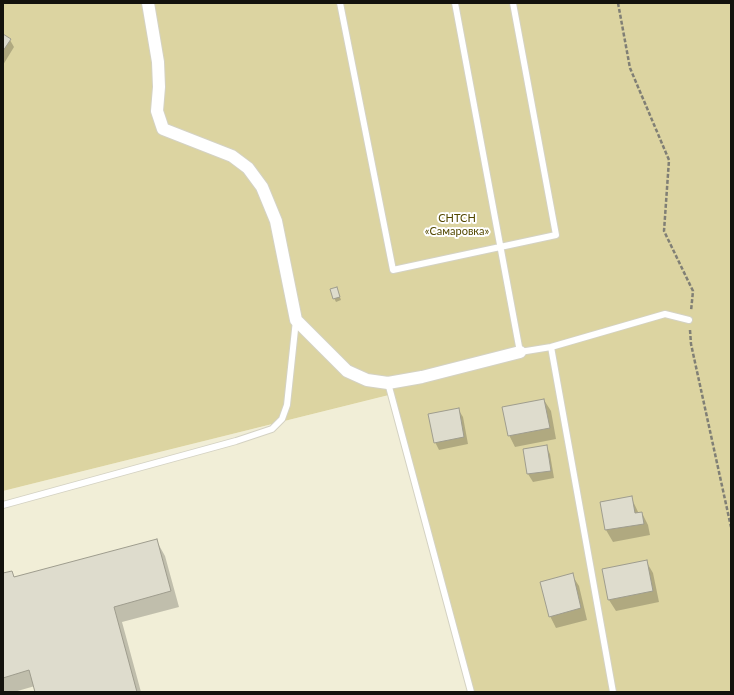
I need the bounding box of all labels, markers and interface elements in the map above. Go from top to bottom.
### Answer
park label: СНТСН «Самаровка» [425,211,489,237]

